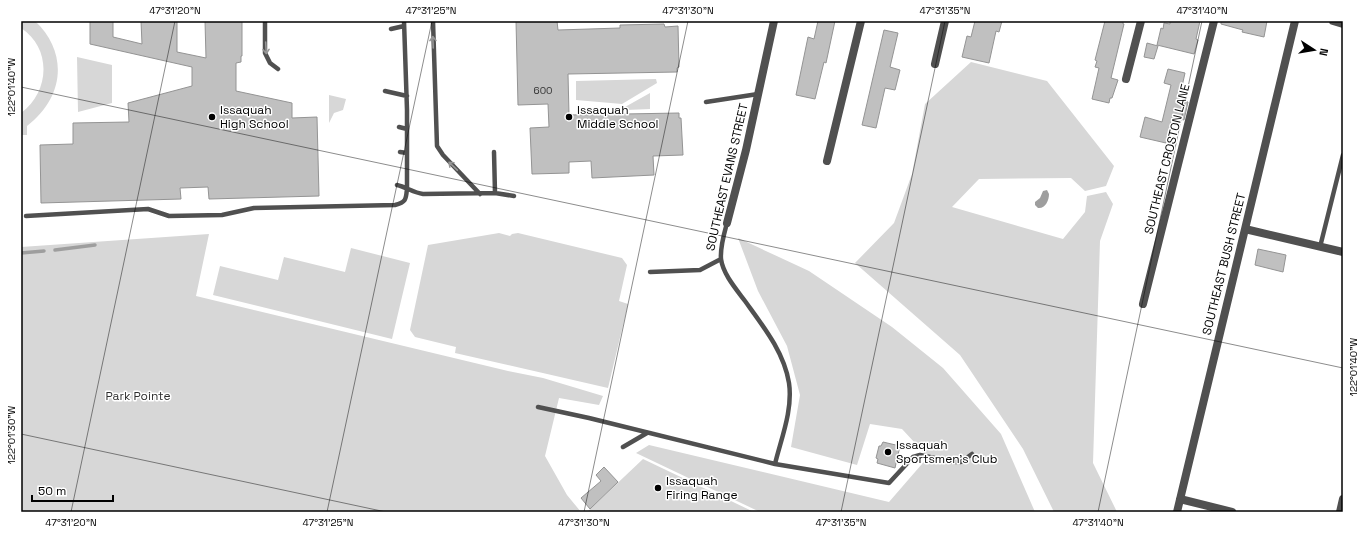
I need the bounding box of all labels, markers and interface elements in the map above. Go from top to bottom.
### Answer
text: 47°31'20"N [149,4,201,17]
text: 47°31'25"N [406,4,456,17]
text: 47°31'30"N [662,4,714,17]
text: 47°31'35"N [920,4,970,17]
text: 47°31'40"N [1176,4,1228,17]
north arrow [1294,30,1334,70]
one-way arrow [430,36,437,49]
one-way arrow [262,41,269,54]
text: N [1316,47,1331,57]
text: 122°01'40"W [5,58,18,116]
street label: SOUTHEAST CROSTON LANE [1141,82,1193,236]
house number: 600 [534,84,552,97]
place label: Issaquah High School [220,102,289,132]
place label: Issaquah Middle School [577,102,659,132]
street label: SOUTHEAST EVANS STREET [702,102,752,252]
marker: Issaquah High School [207,112,217,122]
marker: Issaquah Middle School [564,112,574,122]
one-way arrow [448,161,458,170]
street label: SOUTHEAST BUSH STREET [1199,191,1249,337]
text: 122°01'40"W [1347,338,1360,396]
park label: Park Pointe [105,388,171,404]
text: 122°01'30"W [5,405,18,464]
place label: Issaquah Sportsmen's Club [896,437,998,467]
marker: Issaquah Sportsmen's Club [883,447,893,457]
place label: Issaquah Firing Range [666,473,738,503]
scale bar [32,477,113,503]
text: 50 m [38,483,66,499]
marker: Issaquah Firing Range [653,483,663,493]
text: 47°31'20"N [45,516,97,529]
text: 47°31'25"N [303,516,353,529]
text: 47°31'30"N [558,516,610,529]
text: 47°31'35"N [816,516,866,529]
text: 47°31'40"N [1072,516,1124,529]

